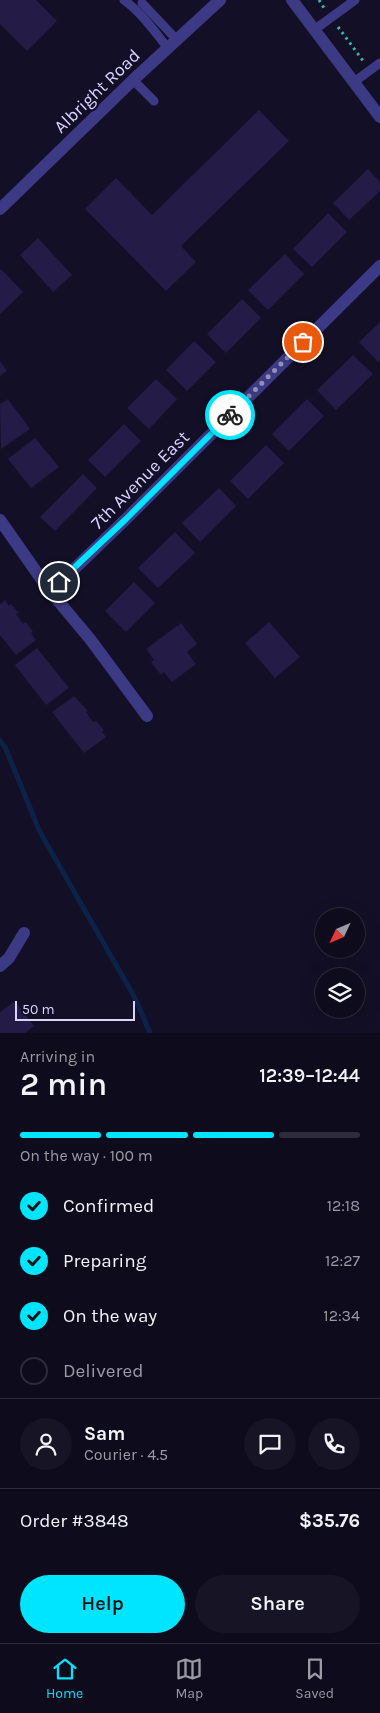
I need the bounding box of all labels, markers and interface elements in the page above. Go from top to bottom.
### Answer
street label: Albright Road [49,44,145,138]
pin [282,321,324,363]
icon: bag [289,328,317,356]
courier [205,390,255,440]
icon: bike [216,401,244,429]
street label: 7th Avenue East [86,426,194,534]
pin [38,561,80,603]
icon: home [45,568,73,596]
north arrow [315,908,365,958]
map controls [315,908,365,1018]
button: layers [315,968,365,1018]
scale bar [15,998,135,1021]
text: 50 m [22,1001,55,1018]
text: Arriving in [20,1047,95,1066]
text: 12:39–12:44 [259,1065,360,1087]
text: 2 min [20,1066,107,1103]
text: On the way · 100 m [20,1146,153,1165]
icon: check [20,1192,48,1220]
text: Confirmed [63,1195,154,1217]
text: 12:18 [327,1196,360,1215]
icon: check [20,1247,48,1275]
text: Preparing [63,1250,146,1272]
text: 12:27 [325,1251,360,1270]
icon: check [20,1302,48,1330]
text: On the way [63,1305,157,1327]
text: 12:34 [323,1306,360,1325]
text: Delivered [63,1360,143,1382]
button: person [20,1418,72,1470]
button: chat [244,1418,296,1470]
button: phone [308,1418,360,1470]
text: Sam [84,1423,125,1445]
text: Courier · 4.5 [84,1445,168,1464]
text: Order #3848 [20,1510,129,1532]
text: $35.76 [299,1510,360,1532]
button: Help [20,1575,185,1633]
button: Share [195,1575,360,1633]
tab: Home [46,1655,83,1702]
tab: Map [175,1655,203,1702]
tab: Saved [295,1655,334,1702]

